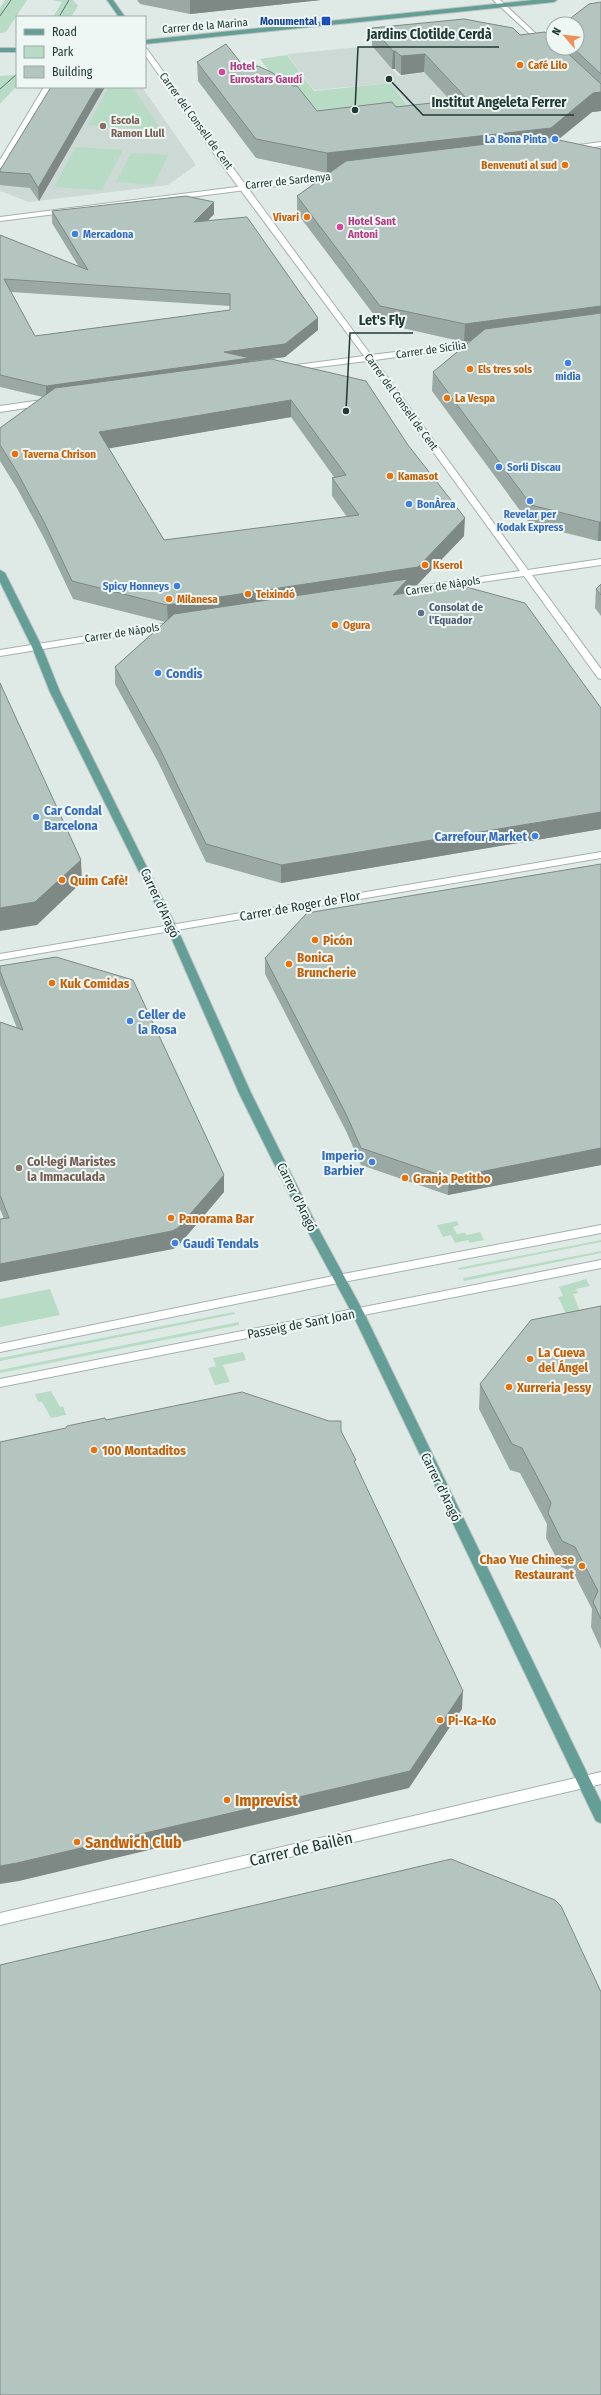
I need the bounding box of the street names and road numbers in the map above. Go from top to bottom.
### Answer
street label: Carrer de la Marina [162,16,248,36]
street label: Carrer del Consell de Cent [156,70,236,172]
street label: Carrer de Sardenya [245,170,331,192]
street label: Carrer de Sicília [395,339,467,361]
street label: Carrer del Consell de Cent [361,351,441,453]
street label: Carrer de Nàpols [405,574,482,598]
street label: Carrer de Nàpols [84,621,161,645]
street label: Carrer d'Aragó [137,866,183,940]
street label: Carrer de Roger de Flor [238,888,362,924]
street label: Carrer d'Aragó [274,1160,320,1234]
street label: Passeig de Sant Joan [246,1306,356,1342]
street label: Carrer d'Aragó [418,1450,464,1524]
street label: Carrer de Bailèn [248,1828,354,1870]

